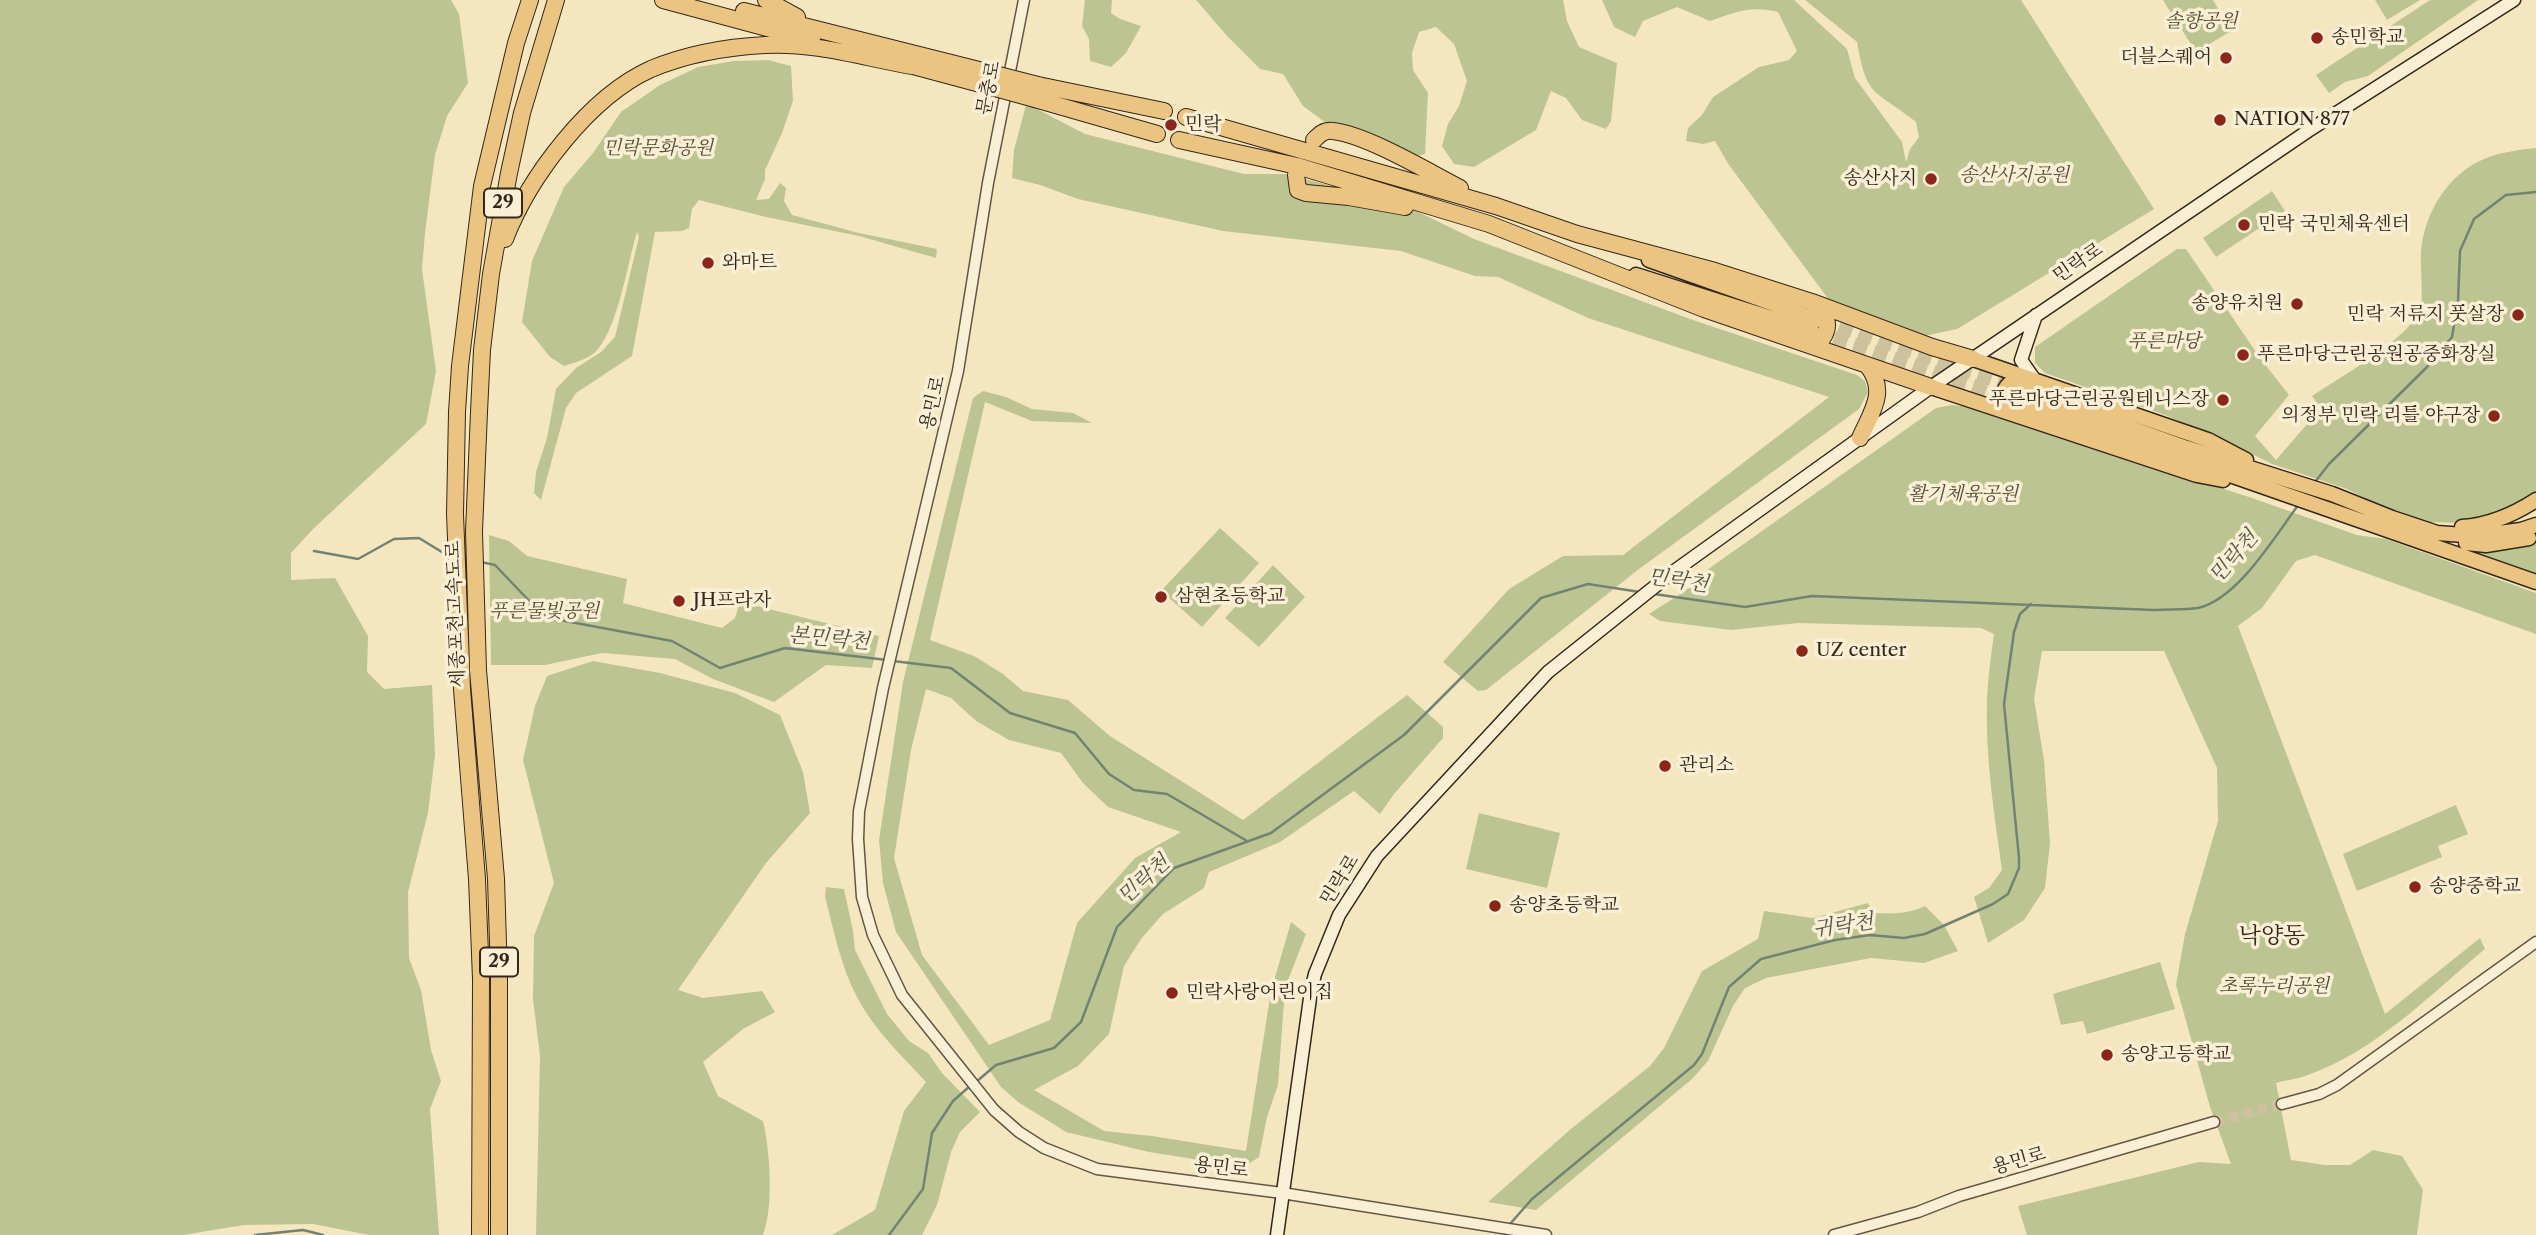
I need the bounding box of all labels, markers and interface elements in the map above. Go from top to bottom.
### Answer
park label: 솔향공원 [2164,11,2238,33]
place label: 송민학교 [2331,27,2404,49]
marker: 송민학교 [2309,30,2325,46]
place label: 더블스퀘어 [2120,47,2212,69]
marker: 더블스퀘어 [2218,50,2234,66]
street label: 문충로 [973,59,1005,117]
place label: NATION 877 [2234,109,2350,131]
marker: NATION 877 [2212,112,2228,128]
place label: 민락 [1185,114,1222,136]
marker: 민락 [1163,117,1179,133]
park label: 민락문화공원 [603,138,713,160]
park label: 송산사지공원 [1959,165,2069,187]
place label: 송산사지 [1844,168,1917,190]
marker: 송산사지 [1923,171,1939,187]
road number: 29 [484,188,522,218]
place label: 민락 국민체육센터 [2258,214,2410,236]
marker: 민락 국민체육센터 [2236,217,2252,233]
street label: 민락로 [2049,238,2107,288]
place label: 와마트 [722,252,777,274]
marker: 와마트 [700,255,716,271]
place label: 송양유치원 [2191,293,2283,315]
marker: 송양유치원 [2289,296,2305,312]
place label: 민락 저류지 풋살장 [2347,304,2504,326]
marker: 민락 저류지 풋살장 [2510,307,2526,323]
park label: 푸른마당 [2127,331,2201,353]
place label: 푸른마당근린공원공중화장실 [2257,344,2496,366]
marker: 푸른마당근린공원공중화장실 [2235,347,2251,363]
street label: 용민로 [916,374,950,432]
place label: 푸른마당근린공원테니스장 [1989,389,2209,411]
marker: 푸른마당근린공원테니스장 [2215,392,2231,408]
place label: 의정부 민락 리틀 야구장 [2281,405,2480,427]
marker: 의정부 민락 리틀 야구장 [2486,408,2502,424]
park label: 활기체육공원 [1908,484,2018,506]
water label: 민락천 [2205,526,2263,588]
street label: 세종포천고속도로 [442,540,470,688]
water label: 민락천 [1646,564,1710,598]
place label: 삼현초등학교 [1175,586,1285,608]
marker: 삼현초등학교 [1153,589,1169,605]
place label: JH프라자 [693,590,771,612]
marker: JH프라자 [671,593,687,609]
park label: 푸른물빛공원 [489,601,599,623]
water label: 본민락천 [787,623,871,655]
place label: UZ center [1816,640,1906,662]
marker: UZ center [1794,643,1810,659]
place label: 관리소 [1679,755,1734,777]
marker: 관리소 [1657,758,1673,774]
water label: 민락천 [1113,850,1175,910]
street label: 민락로 [1316,851,1364,909]
place label: 송양중학교 [2429,876,2521,898]
marker: 송양중학교 [2407,879,2423,895]
place label: 송양초등학교 [1509,895,1619,917]
marker: 송양초등학교 [1487,898,1503,914]
water label: 귀락천 [1811,909,1875,943]
district label: 낙양동 [2239,922,2305,950]
road number: 29 [480,947,518,976]
park label: 초록누리공원 [2219,976,2329,998]
place label: 민락사랑어린이집 [1186,982,1333,1004]
marker: 민락사랑어린이집 [1164,985,1180,1001]
place label: 송양고등학교 [2121,1044,2231,1066]
marker: 송양고등학교 [2099,1047,2115,1063]
street label: 용민로 [1989,1142,2049,1180]
street label: 용민로 [1192,1153,1250,1183]

